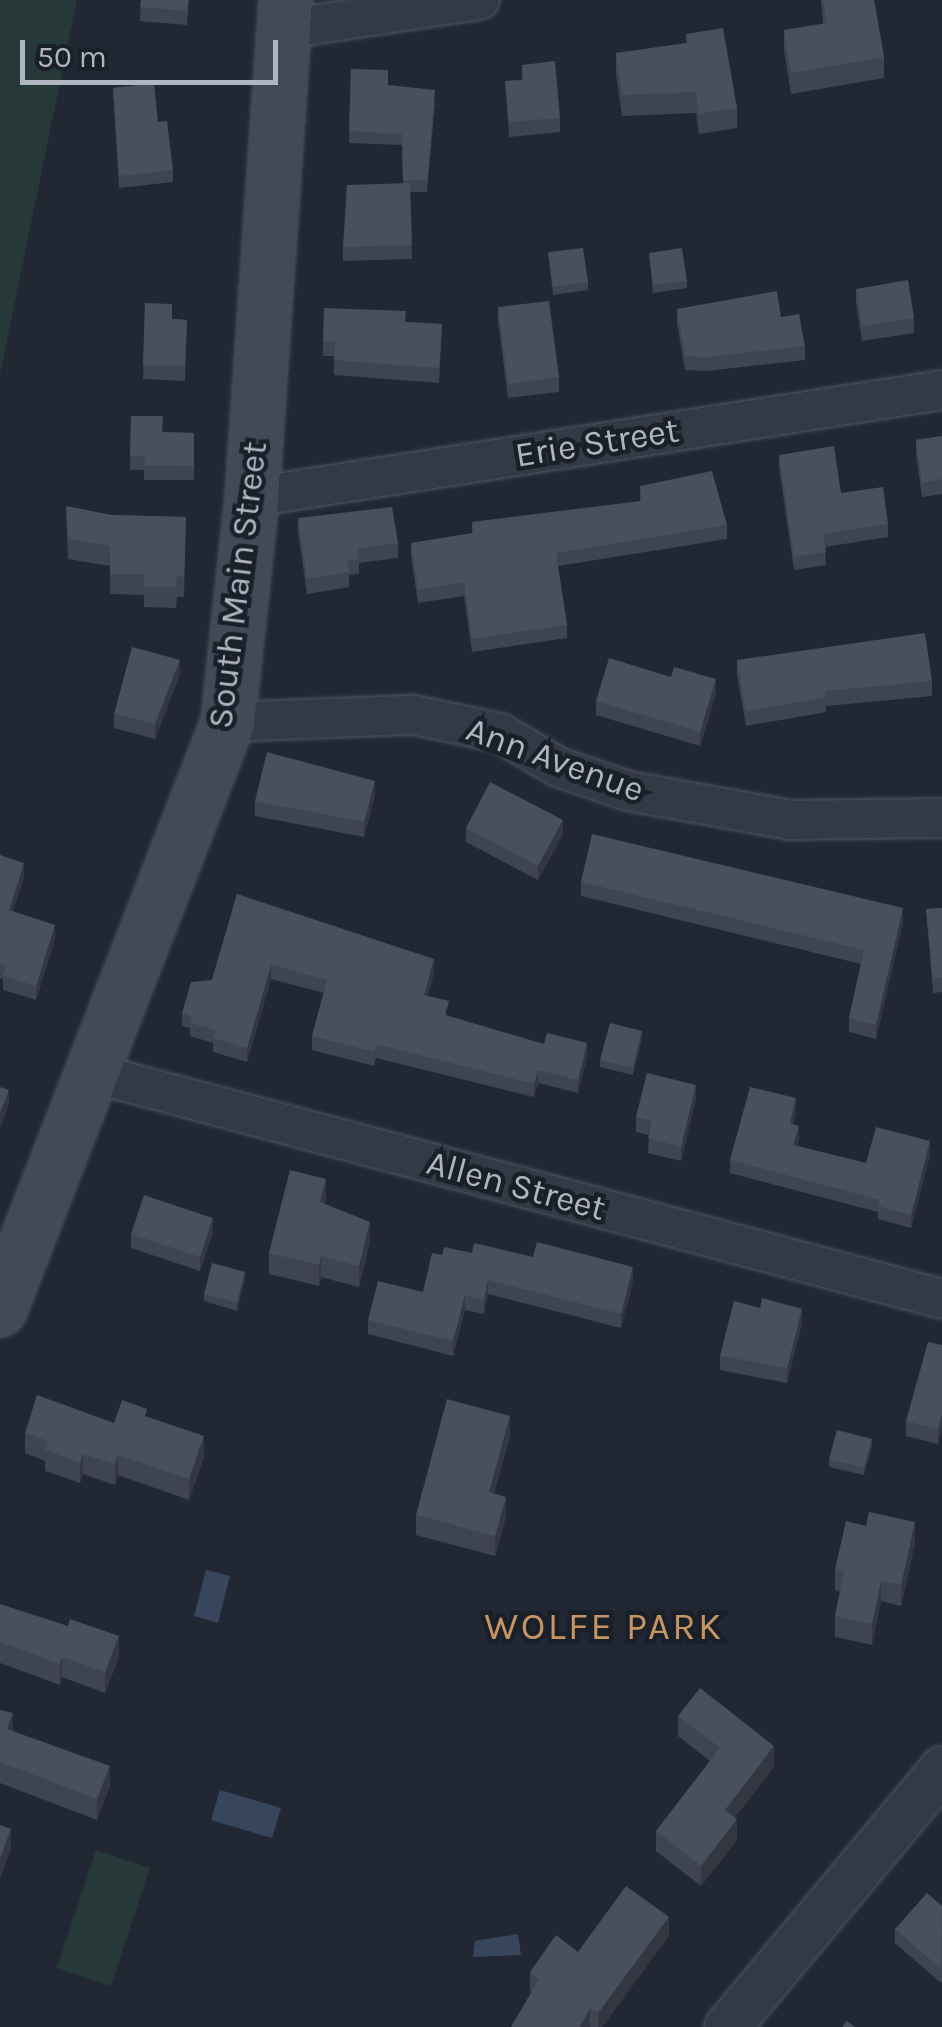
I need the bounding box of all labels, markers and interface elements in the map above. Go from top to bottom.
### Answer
scale bar [25,20,282,82]
text: 50 m [37,39,107,75]
street label: Erie Street [512,409,682,477]
street label: South Main Street [200,439,276,731]
street label: Ann Avenue [460,708,650,812]
street label: Allen Street [422,1142,610,1230]
district label: WOLFE PARK [484,1604,724,1650]

